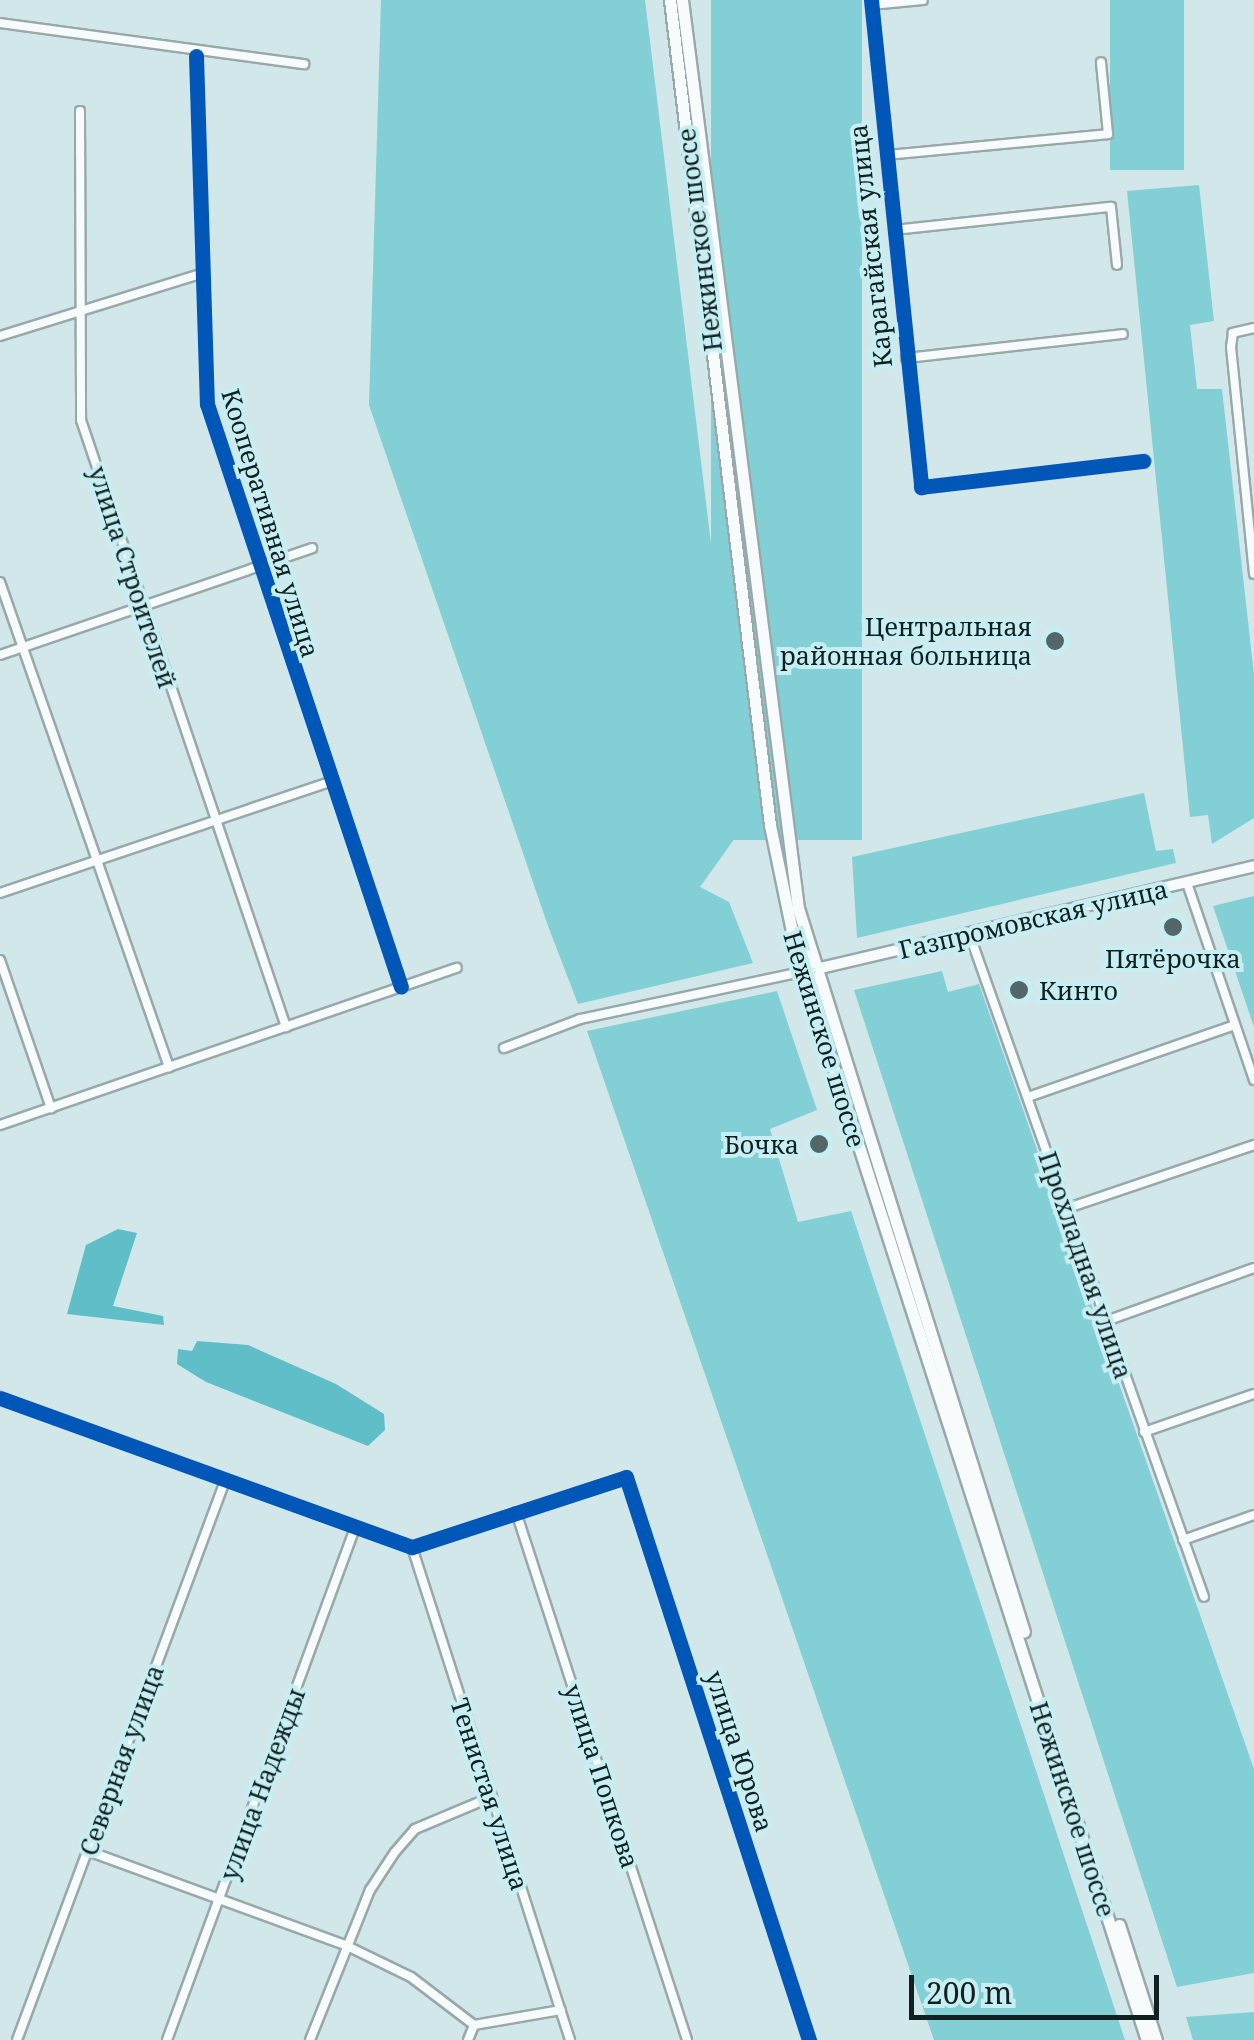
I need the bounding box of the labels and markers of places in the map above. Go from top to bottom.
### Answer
place label: Центральная районная больница [780,612,1032,671]
marker: Центральная районная больница [1042,628,1068,654]
marker: Пятёрочка [1162,916,1184,938]
place label: Пятёрочка [1105,943,1241,973]
place label: Кинто [1039,975,1118,1005]
marker: Кинто [1008,979,1030,1001]
place label: Бочка [724,1129,799,1159]
marker: Бочка [808,1133,830,1155]

